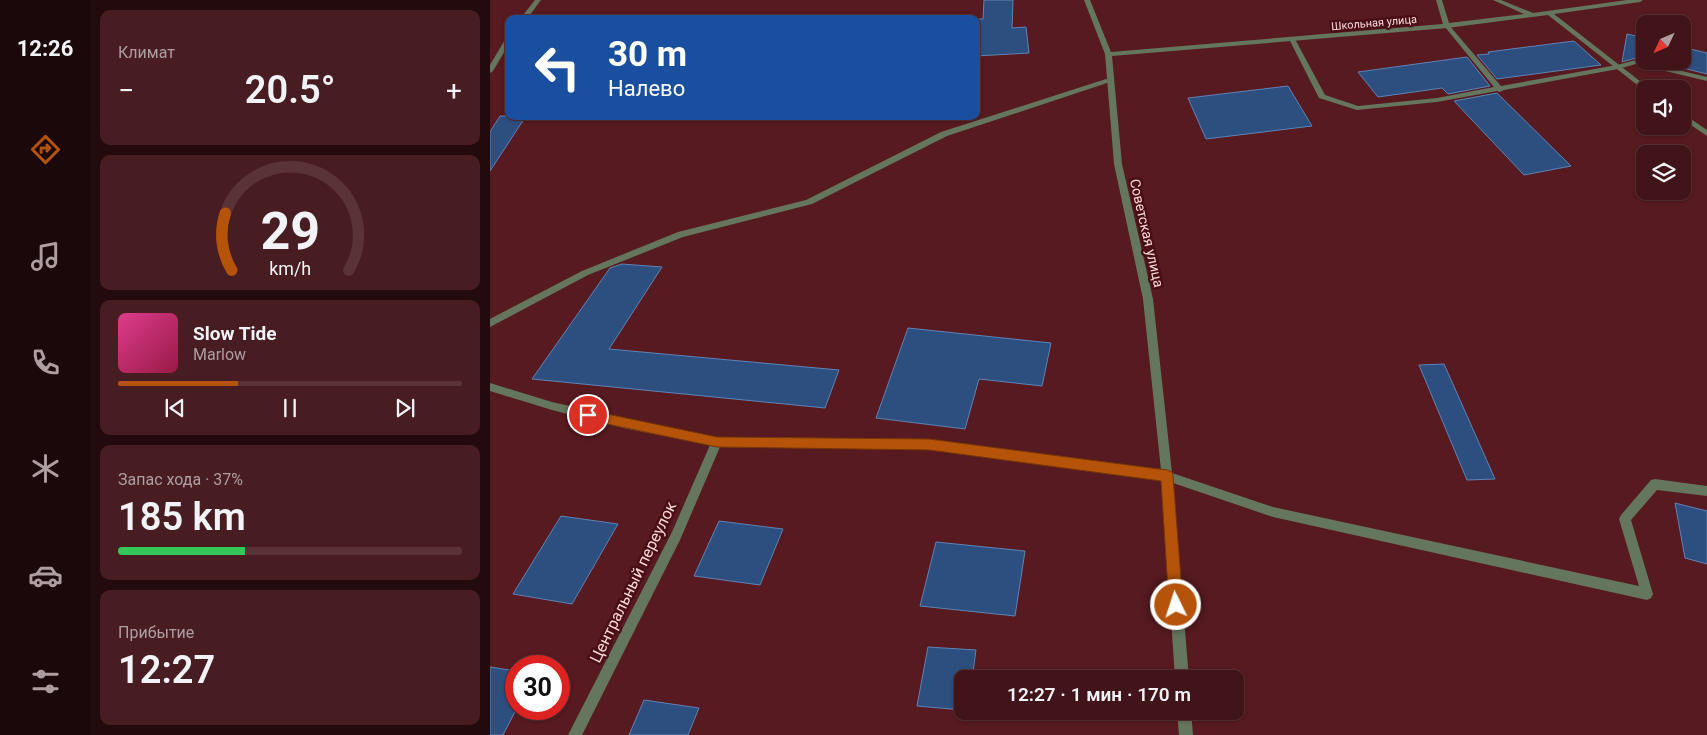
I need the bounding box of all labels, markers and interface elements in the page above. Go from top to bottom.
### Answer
street label: Школьная улица [1331,13,1417,33]
north arrow [1636,15,1691,70]
map controls [1636,15,1691,200]
text: 30 m [608,34,687,75]
icon: left [525,35,590,100]
text: 12:26 [17,36,73,61]
text: Климат [118,43,175,62]
text: 20.5° [245,68,335,112]
text: − [118,74,134,107]
text: + [446,74,462,107]
text: Налево [608,76,685,101]
button: sound [1636,80,1691,135]
icon: directions [28,132,63,167]
button: layers [1636,145,1691,200]
street label: Советская улица [1127,177,1167,289]
text: 29 [260,201,320,262]
icon: music [28,239,63,274]
text: km/h [269,258,311,279]
text: Slow Tide [193,322,276,345]
icon: phone [28,345,63,380]
text: Marlow [193,345,246,364]
icon: previous [161,394,189,422]
icon: pause [276,394,304,422]
icon: next [391,394,419,422]
pin [567,394,609,436]
icon: arrive [574,401,602,429]
icon: climate [28,451,63,486]
text: Запас хода · 37% [118,470,243,489]
text: 185 km [118,495,246,539]
street label: Центральный переулок [586,498,680,666]
icon: car [28,558,63,593]
position arrow [1149,578,1201,630]
text: Прибытие [118,623,194,642]
text: 12:27 [118,648,215,692]
speed limit sign: 30 [505,655,570,720]
icon: filters [28,664,63,699]
text: 12:27 · 1 мин · 170 m [1007,683,1191,706]

